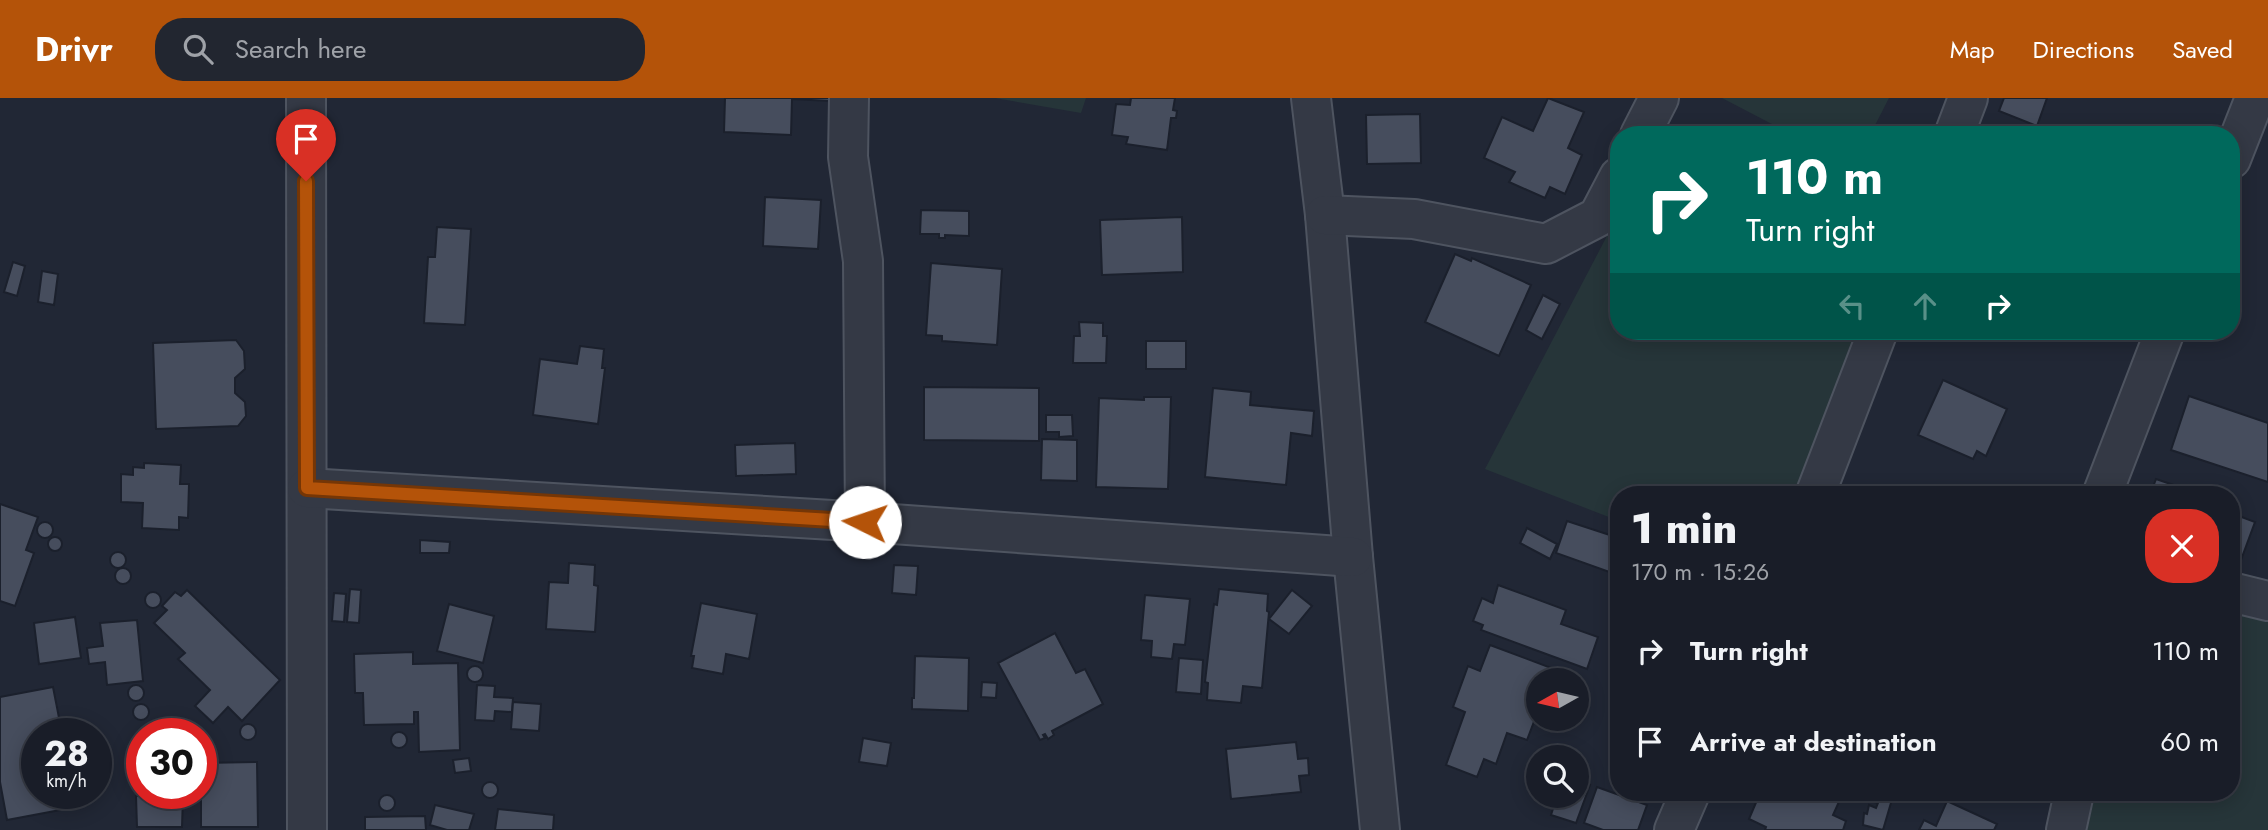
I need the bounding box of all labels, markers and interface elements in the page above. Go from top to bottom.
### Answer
search box [155,18,645,81]
text: Drivr [35,26,113,73]
icon: search [179,30,217,68]
text: Search here [235,30,366,68]
text: Map [1950,32,1995,67]
text: Directions [2033,32,2134,67]
text: Saved [2172,32,2233,67]
pin [276,109,336,181]
icon: arrive [287,120,325,158]
text: 110 m [1746,142,1883,212]
icon: right [1631,154,1722,245]
text: Turn right [1746,207,1875,253]
icon: left [1833,287,1871,325]
icon: ahead [1906,287,1944,325]
icon: right [1979,287,2017,325]
position arrow [828,485,902,559]
text: 1 min [1631,498,1737,559]
button: close [2145,509,2219,583]
text: 170 m · 15:26 [1631,555,1769,589]
icon: right [1631,632,1669,670]
text: Turn right [1690,632,1808,670]
text: 110 m [2152,632,2219,670]
north arrow [1526,668,1589,732]
map controls [1526,668,1589,808]
speed limit sign: 30 [126,718,217,809]
icon: arrive [1631,723,1669,761]
text: Arrive at destination [1690,723,1937,761]
text: 60 m [2160,723,2219,761]
text: 28 [44,729,89,779]
button: search [1526,745,1589,808]
text: km/h [46,768,87,794]

